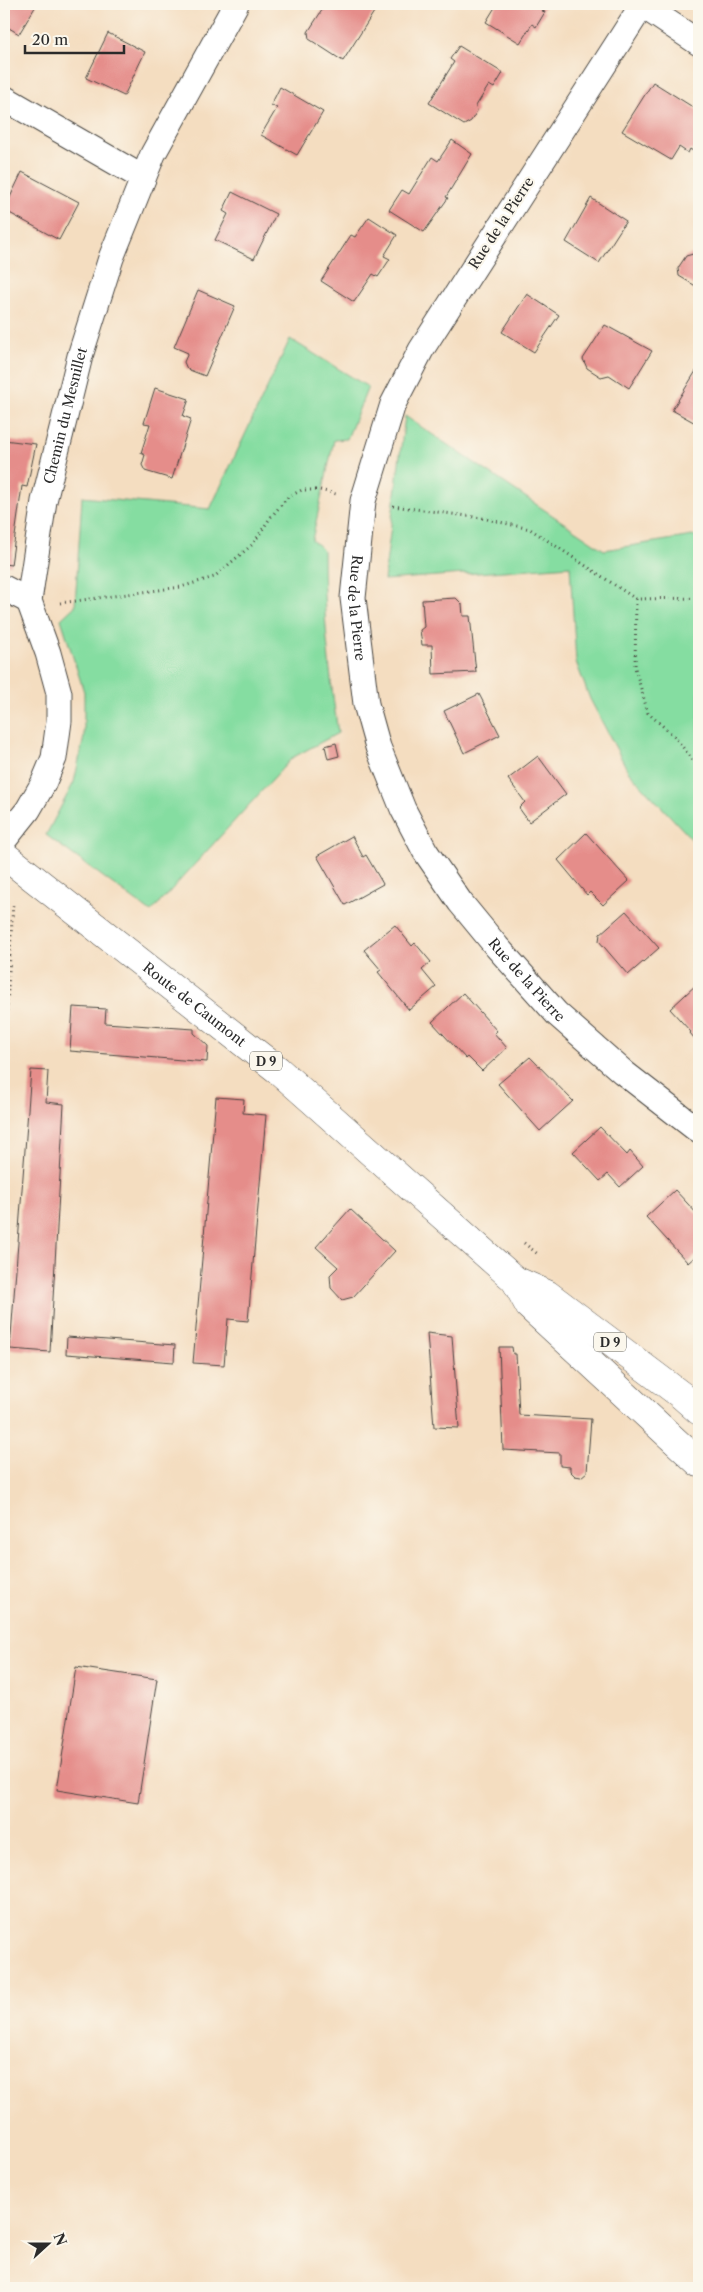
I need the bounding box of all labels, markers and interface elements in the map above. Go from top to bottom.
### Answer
scale bar [25,22,124,54]
text: 20 m [32,30,68,49]
street label: Rue de la Pierre [464,173,538,273]
street label: Chemin du Mesnillet [40,345,91,486]
street label: Rue de la Pierre [344,554,370,662]
street label: Rue de la Pierre [484,934,569,1026]
street label: Route de Caumont [139,958,250,1050]
road number: D 9 [250,1052,282,1070]
road number: D 9 [594,1332,626,1351]
north arrow [22,2220,72,2270]
text: N [50,2230,71,2248]

